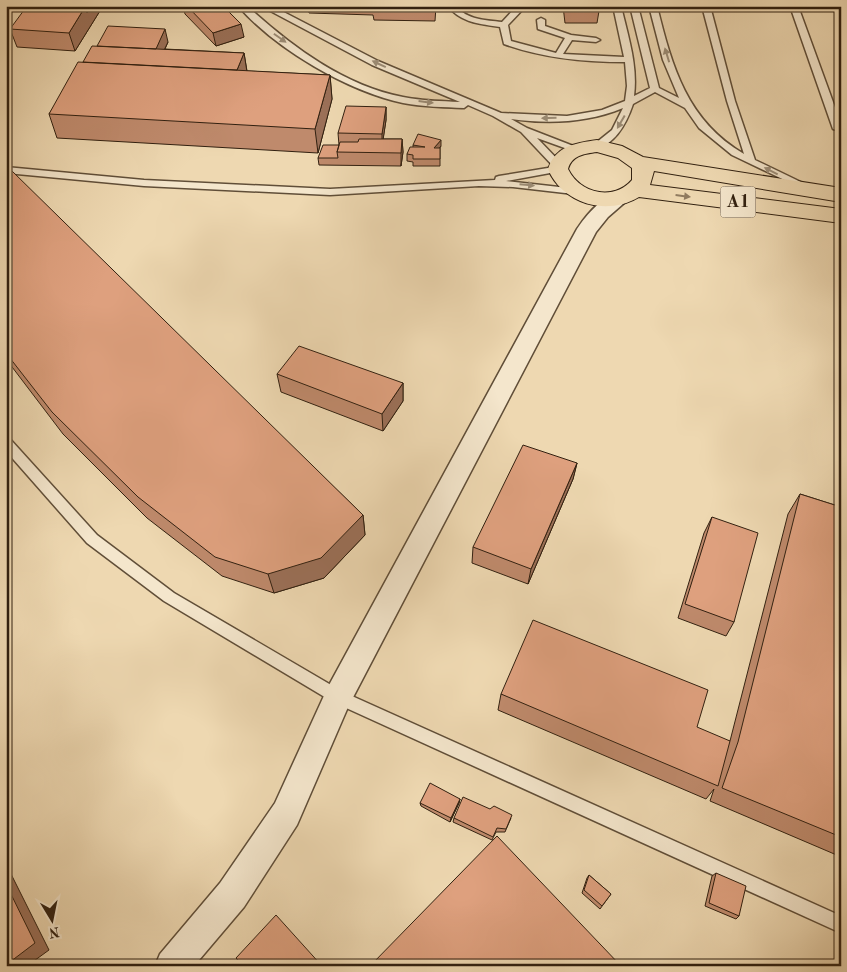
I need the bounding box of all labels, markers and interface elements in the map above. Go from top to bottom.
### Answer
one-way arrow [273,33,286,43]
one-way arrow [662,47,670,62]
one-way arrow [372,60,386,68]
one-way arrow [418,98,434,106]
one-way arrow [541,114,557,122]
one-way arrow [617,115,626,128]
one-way arrow [764,167,778,175]
one-way arrow [519,181,535,189]
road number: A1 [720,186,756,218]
one-way arrow [676,192,692,200]
north arrow [28,894,78,944]
text: N [47,924,61,940]

